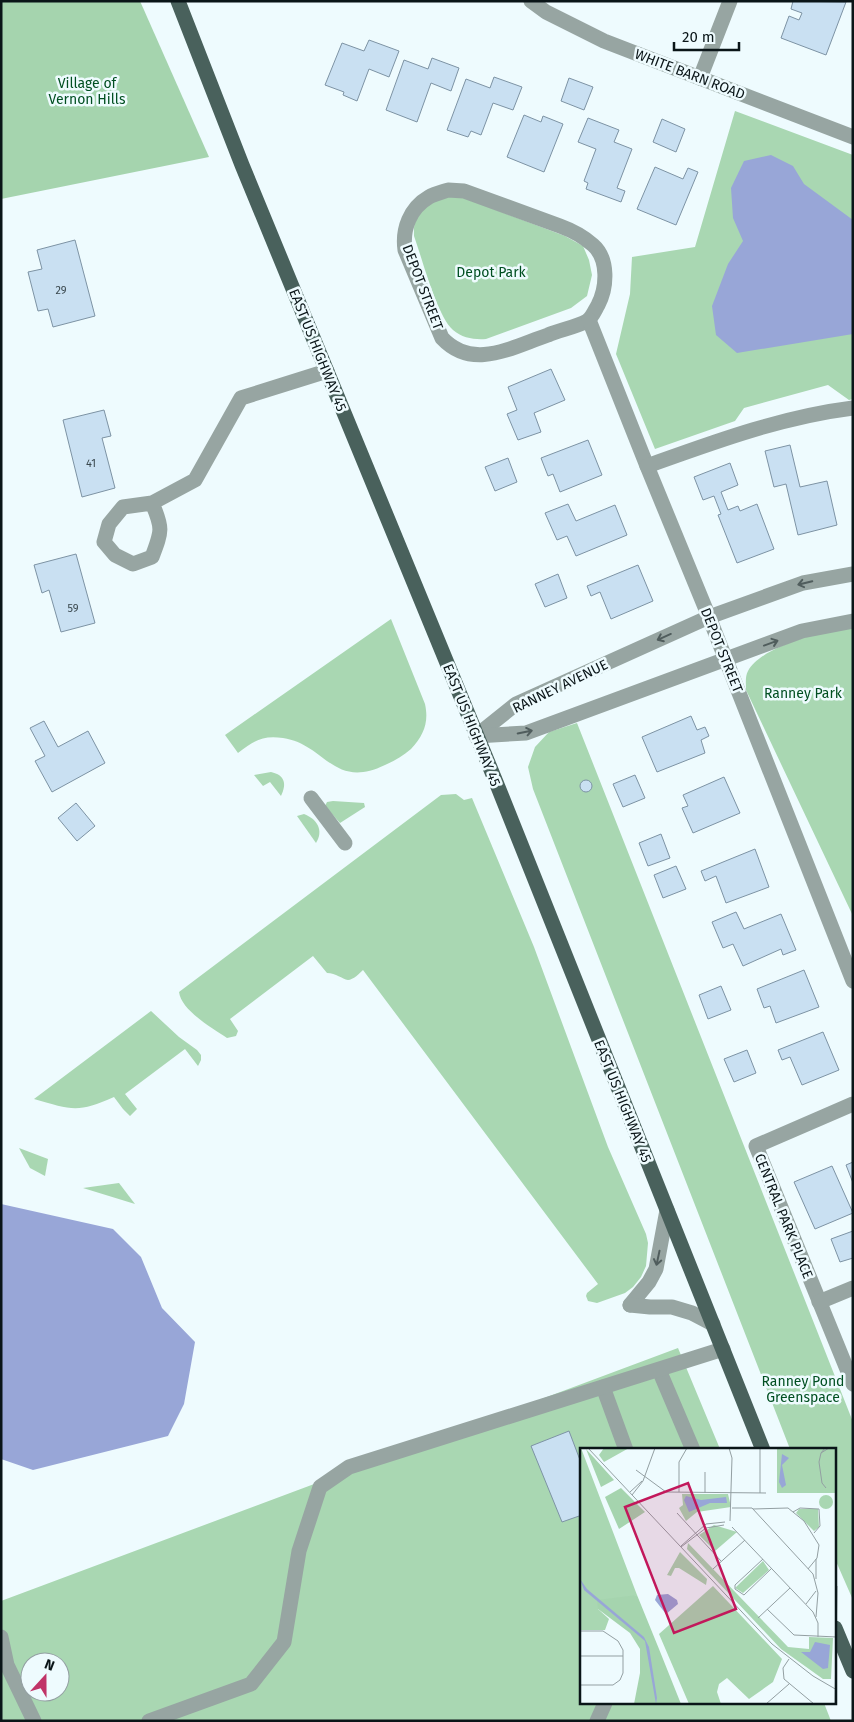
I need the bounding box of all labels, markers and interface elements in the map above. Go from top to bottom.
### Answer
scale bar [674,20,739,52]
text: 20 m [682,28,715,46]
street label: WHITE BARN ROAD [632,46,747,103]
park label: Village of Vernon Hills [49,75,126,108]
street label: DEPOT STREET [398,242,447,333]
park label: Depot Park [456,264,527,281]
house number: 29 [55,284,67,297]
street label: EAST US HIGHWAY 45 [285,286,350,414]
house number: 41 [86,457,96,470]
one-way arrow [797,579,813,588]
house number: 59 [67,602,79,615]
street label: DEPOT STREET [697,605,747,696]
one-way arrow [657,633,672,642]
one-way arrow [763,638,779,647]
street label: RANNEY AVENUE [510,656,611,717]
street label: EAST US HIGHWAY 45 [439,661,504,789]
park label: Ranney Park [764,685,843,702]
one-way arrow [516,726,532,736]
street label: EAST US HIGHWAY 45 [590,1037,655,1165]
street label: CENTRAL PARK PLACE [751,1151,816,1281]
one-way arrow [653,1250,662,1266]
park label: Ranney Pond Greenspace [762,1373,845,1406]
inset map [580,1448,836,1704]
north arrow [20,1652,70,1702]
text: N [42,1656,57,1675]

